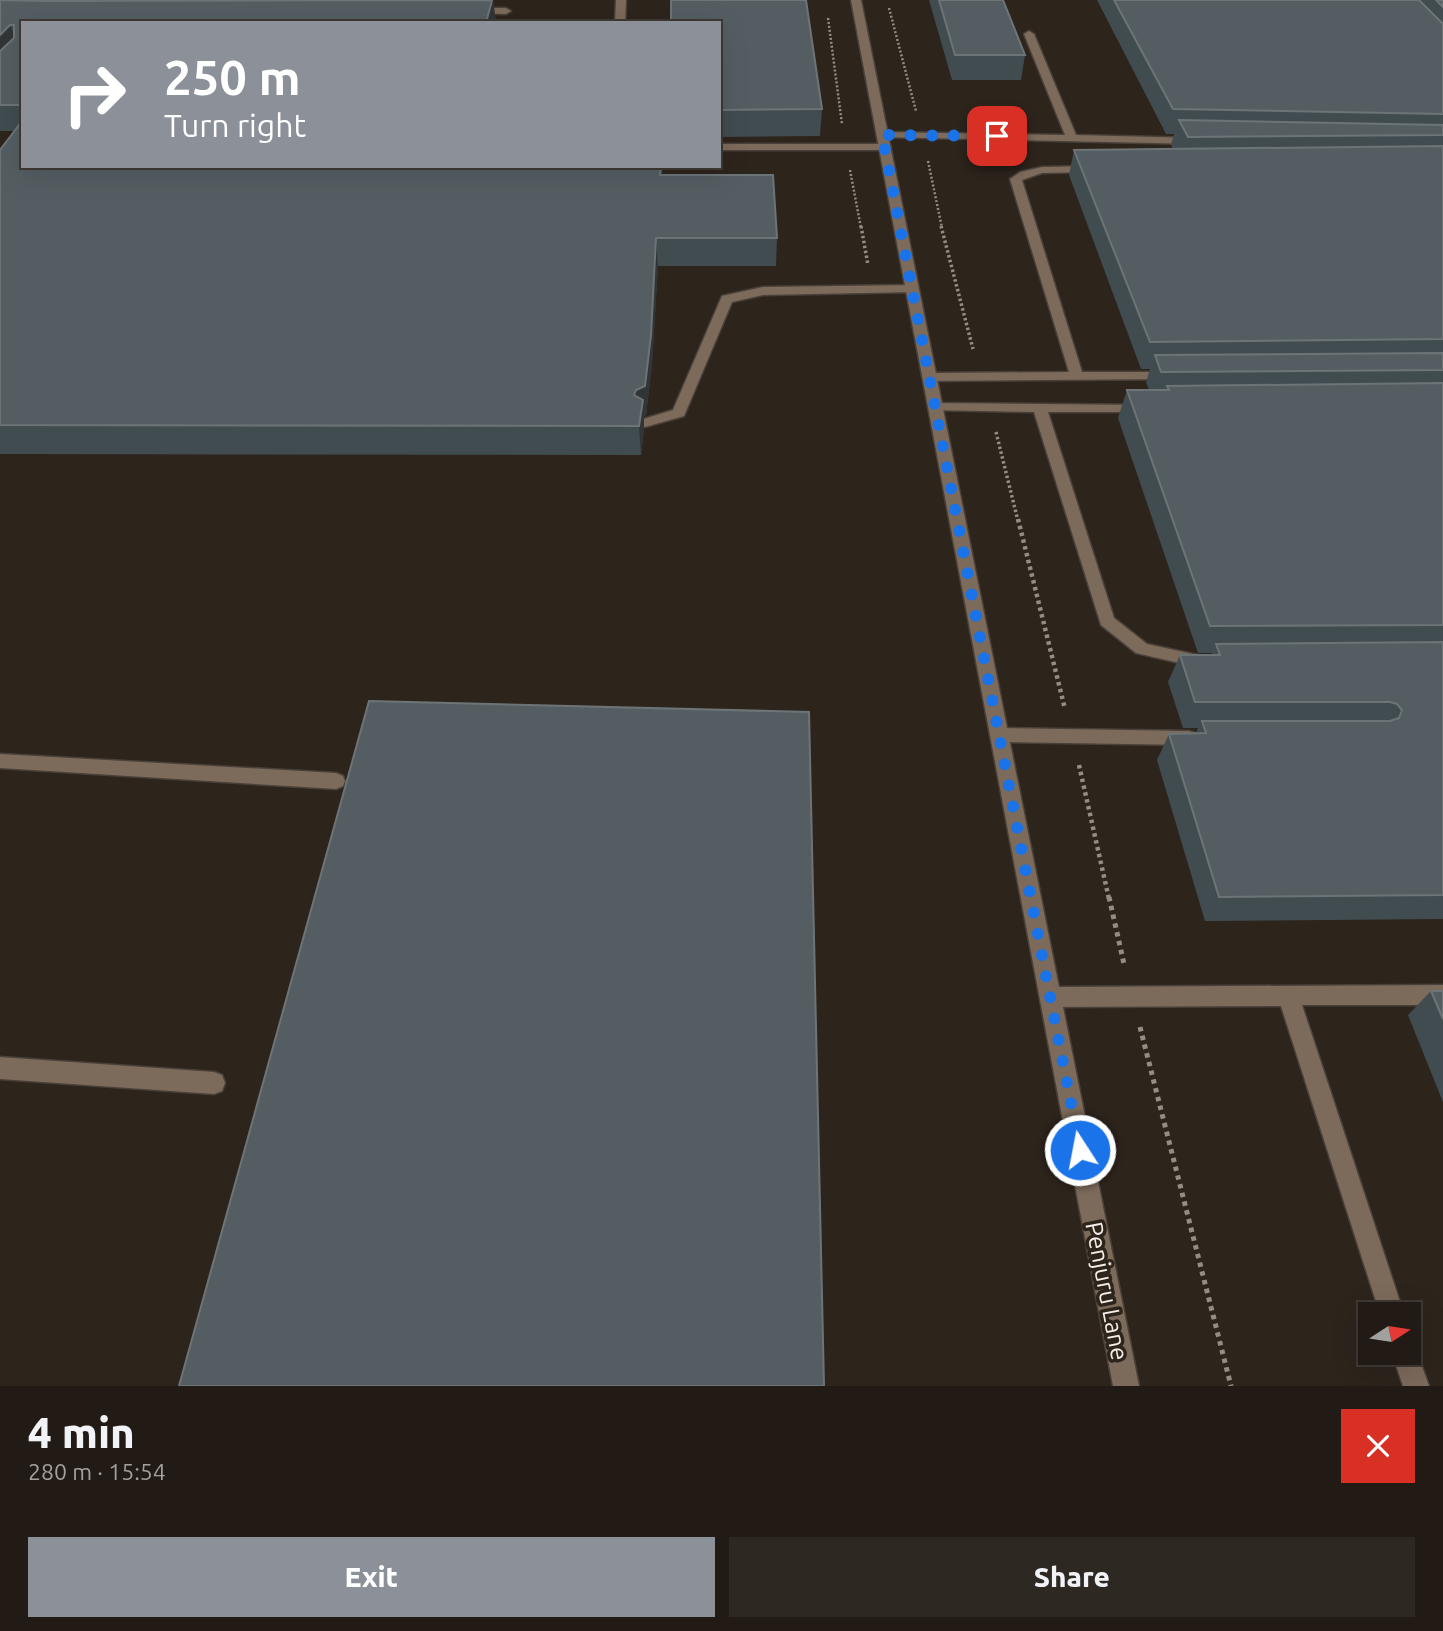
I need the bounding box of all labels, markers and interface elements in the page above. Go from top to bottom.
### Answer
icon: right [49,49,140,140]
text: 250 m [164,49,301,104]
pin [967,106,1027,166]
text: Turn right [164,107,306,143]
icon: arrive [978,117,1016,155]
position arrow [1043,1113,1117,1187]
street label: Penjuru Lane [1080,1220,1134,1362]
north arrow [1358,1302,1421,1365]
map controls [1358,1302,1421,1365]
text: 4 min [28,1409,135,1456]
button: close [1341,1409,1415,1483]
text: 280 m · 15:54 [28,1459,166,1484]
button: Exit [28,1537,715,1617]
button: Share [729,1537,1415,1617]

